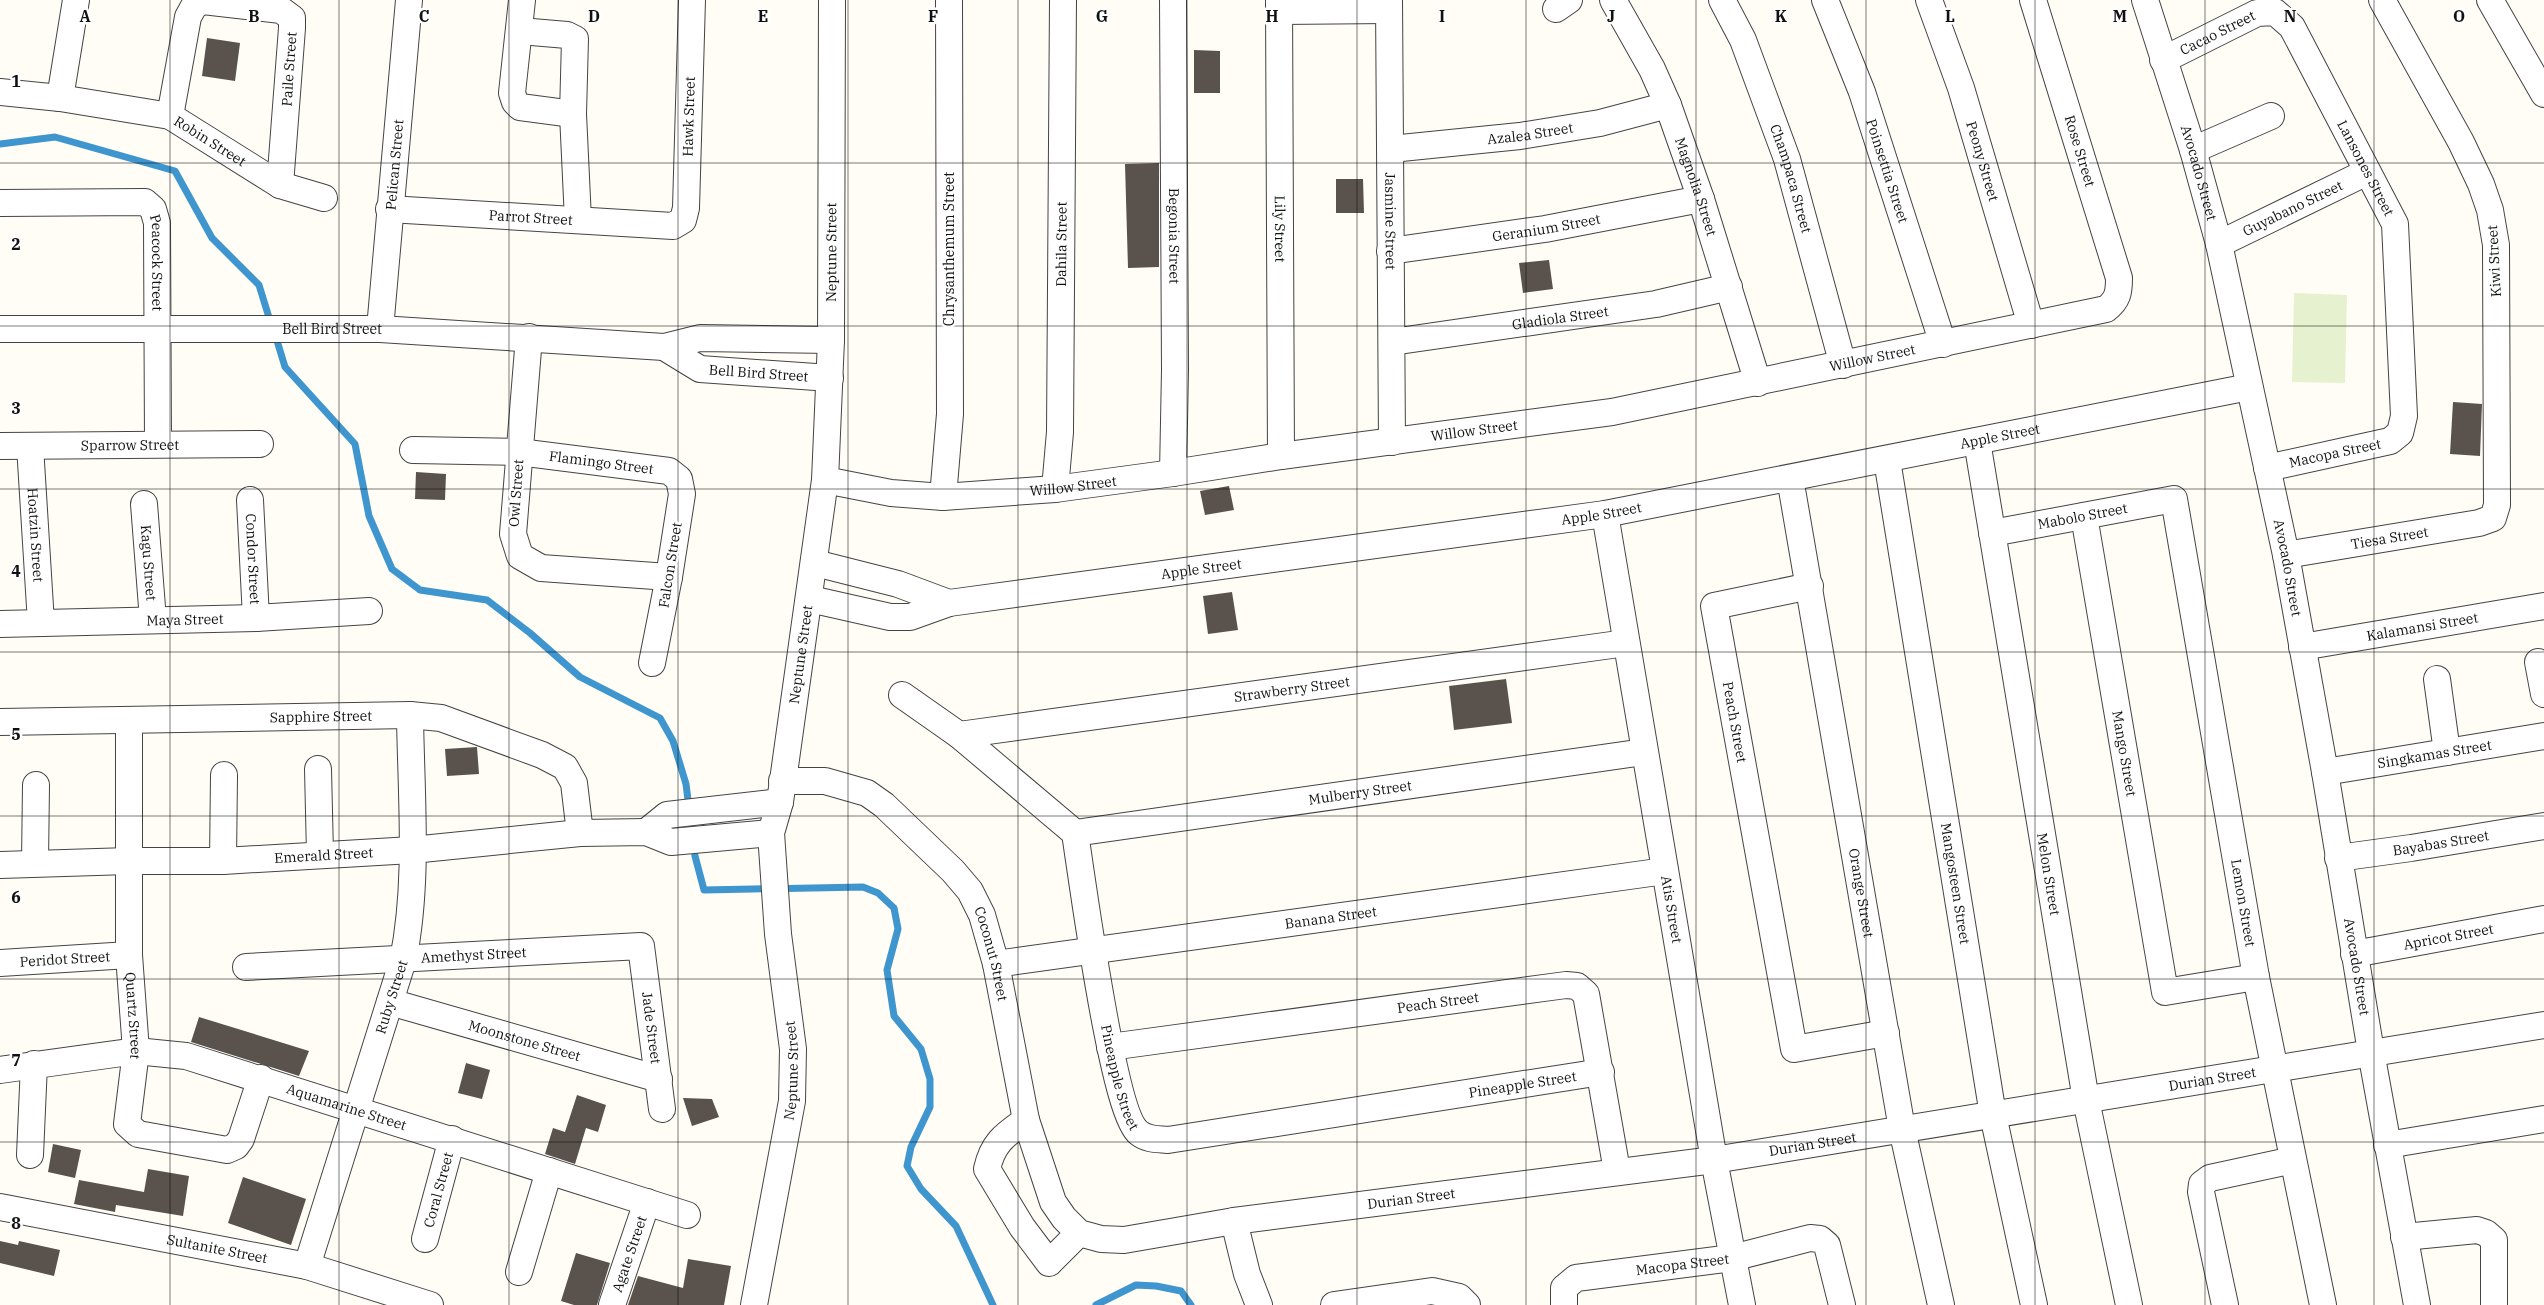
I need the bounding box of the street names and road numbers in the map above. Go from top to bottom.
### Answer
street label: Cacao Street [2177,6,2258,59]
street label: Paile Street [277,31,301,107]
street label: Hawk Street [678,76,699,157]
street label: Robin Street [171,112,249,170]
street label: Rose Street [2061,113,2099,189]
street label: Poinsettia Street [1862,116,1913,225]
street label: Lansones Street [2333,117,2398,219]
street label: Pelican Street [382,118,407,211]
street label: Azalea Street [1486,118,1575,148]
street label: Peony Street [1962,119,2003,204]
street label: Champaca Street [1766,122,1816,235]
street label: Avocado Street [2177,123,2221,223]
street label: Magnolia Street [1671,135,1721,238]
street label: Chrysanthemum Street [940,172,958,326]
street label: Jasmine Street [1381,172,1400,270]
street label: Guyabano Street [2240,176,2346,240]
street label: Begonia Street [1165,188,1184,284]
street label: Lily Street [1271,195,1289,263]
street label: Neptune Street [822,202,840,302]
street label: Dahila Street [1052,202,1071,287]
street label: Parrot Street [488,206,573,229]
street label: Geranium Street [1491,210,1602,245]
street label: Peacock Street [146,212,166,311]
street label: Kiwi Street [2483,224,2505,298]
street label: Gladiola Street [1511,302,1610,334]
street label: Bell Bird Street [282,320,382,338]
street label: Willow Street [1828,340,1917,375]
street label: Bell Bird Street [708,361,809,385]
street label: Willow Street [1430,416,1519,445]
street label: Apple Street [1958,419,2041,453]
street label: Macopa Street [2287,434,2383,472]
street label: Sparrow Street [81,436,179,454]
street label: Flamingo Street [548,447,655,478]
street label: Owl Street [505,458,527,527]
street label: Willow Street [1029,472,1118,500]
street label: Hoatzin Street [24,487,47,583]
street label: Apple Street [1560,498,1643,529]
street label: Mabolo Street [2036,499,2129,533]
street label: Condor Street [242,513,264,605]
street label: Avocado Street [2270,517,2306,618]
street label: Falcon Street [654,521,686,609]
street label: Tiesa Street [2350,523,2430,553]
street label: Kagu Street [137,524,160,602]
street label: Apple Street [1160,554,1243,583]
street label: Neptune Street [785,604,816,705]
street label: Kalamansi Street [2365,608,2480,645]
street label: Maya Street [146,610,224,630]
street label: Strawberry Street [1233,672,1351,706]
street label: Peach Street [1719,680,1751,764]
street label: Sapphire Street [270,707,372,726]
street label: Mango Street [2108,709,2141,798]
street label: Singkamas Street [2376,736,2493,772]
street label: Mulberry Street [1307,776,1413,809]
street label: Mangosteen Street [1937,822,1974,945]
street label: Bayabas Street [2392,826,2490,859]
street label: Melon Street [2033,831,2064,917]
street label: Emerald Street [274,843,374,867]
street label: Orange Street [1845,847,1878,939]
street label: Lemon Street [2227,858,2260,948]
street label: Atis Street [1657,874,1686,945]
street label: Banana Street [1284,902,1378,933]
street label: Coconut Street [970,903,1012,1003]
street label: Avocado Street [2340,917,2374,1017]
street label: Apricot Street [2402,919,2495,954]
street label: Amethyst Street [420,943,527,967]
street label: Peridot Street [19,947,111,971]
street label: Ruby Street [371,958,411,1036]
street label: Quartz Street [121,972,145,1061]
street label: Peach Street [1396,988,1480,1017]
street label: Jade Street [638,991,665,1065]
street label: Moonstone Street [466,1016,583,1065]
street label: Neptune Street [780,1020,802,1122]
street label: Pineapple Street [1097,1023,1143,1134]
street label: Durian Street [2167,1063,2257,1095]
street label: Pineapple Street [1467,1067,1578,1102]
street label: Aquamarine Street [284,1079,409,1134]
street label: Durian Street [1767,1128,1858,1160]
street label: Coral Street [419,1150,457,1230]
street label: Durian Street [1366,1184,1456,1213]
street label: Agate Street [608,1213,651,1295]
street label: Sultanite Street [165,1230,269,1267]
street label: Macopa Street [1635,1249,1730,1279]

